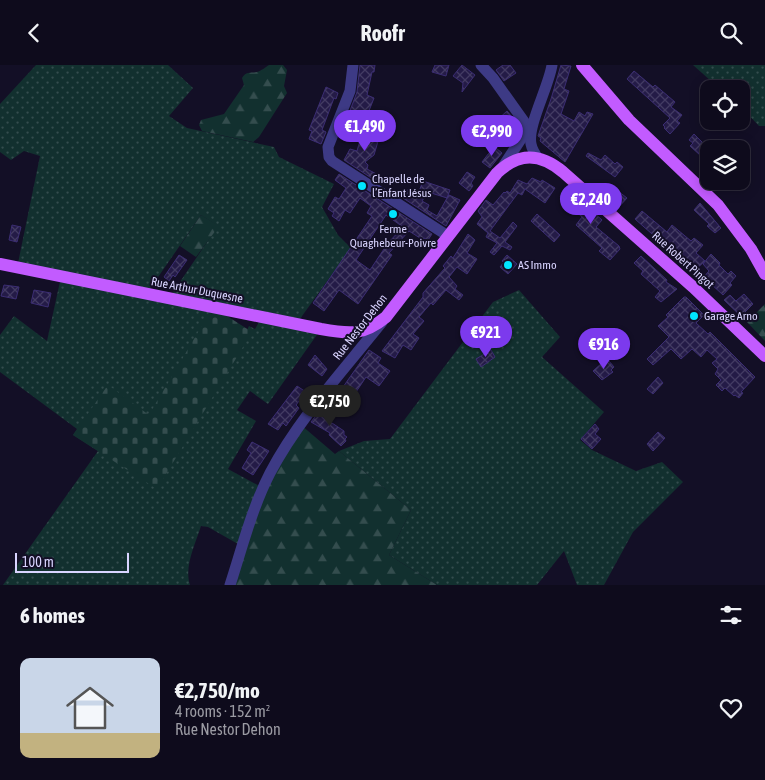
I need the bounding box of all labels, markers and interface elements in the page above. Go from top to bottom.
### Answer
icon: back [20,19,48,47]
icon: search [717,19,745,47]
text: Roofr [360,20,405,46]
map controls [700,80,750,190]
button: locate [700,80,750,130]
pin: €1,490 [324,109,406,152]
pin: €2,990 [451,114,533,157]
text: €1,490 [345,117,385,135]
text: €2,990 [472,122,512,140]
button: layers [700,140,750,190]
place label: Chapelle de l’Enfant Jésus [372,172,432,200]
marker: Chapelle de l’Enfant Jésus [356,180,368,192]
pin: €2,240 [550,183,632,225]
text: €2,240 [571,190,611,208]
marker: Ferme Quaghebeur-Poivre [387,208,399,220]
place label: Ferme Quaghebeur-Poivre [350,222,436,250]
street label: Rue Robert Pingot [649,229,717,292]
place label: AS Immo [518,258,557,272]
marker: AS Immo [502,259,514,271]
street label: Rue Arthur Duquesne [150,274,244,306]
street label: Rue Nestor Dehon [330,291,390,363]
place label: Garage Arno [704,309,758,323]
marker: Garage Arno [688,310,700,322]
pin: €921 [456,315,516,358]
text: €921 [471,323,501,341]
pin: €916 [574,327,634,370]
text: €916 [589,335,619,353]
pin: €2,750 [289,385,371,427]
text: €2,750 [310,392,350,410]
scale bar [15,550,129,573]
text: 100 m [22,554,54,570]
icon: filters [717,601,745,629]
text: 6 homes [20,603,85,627]
icon: home [60,678,120,738]
text: €2,750/mo [175,678,260,702]
icon: heart [717,694,745,722]
text: 4 rooms · 152 m² [175,702,270,720]
text: Rue Nestor Dehon [175,720,281,738]

